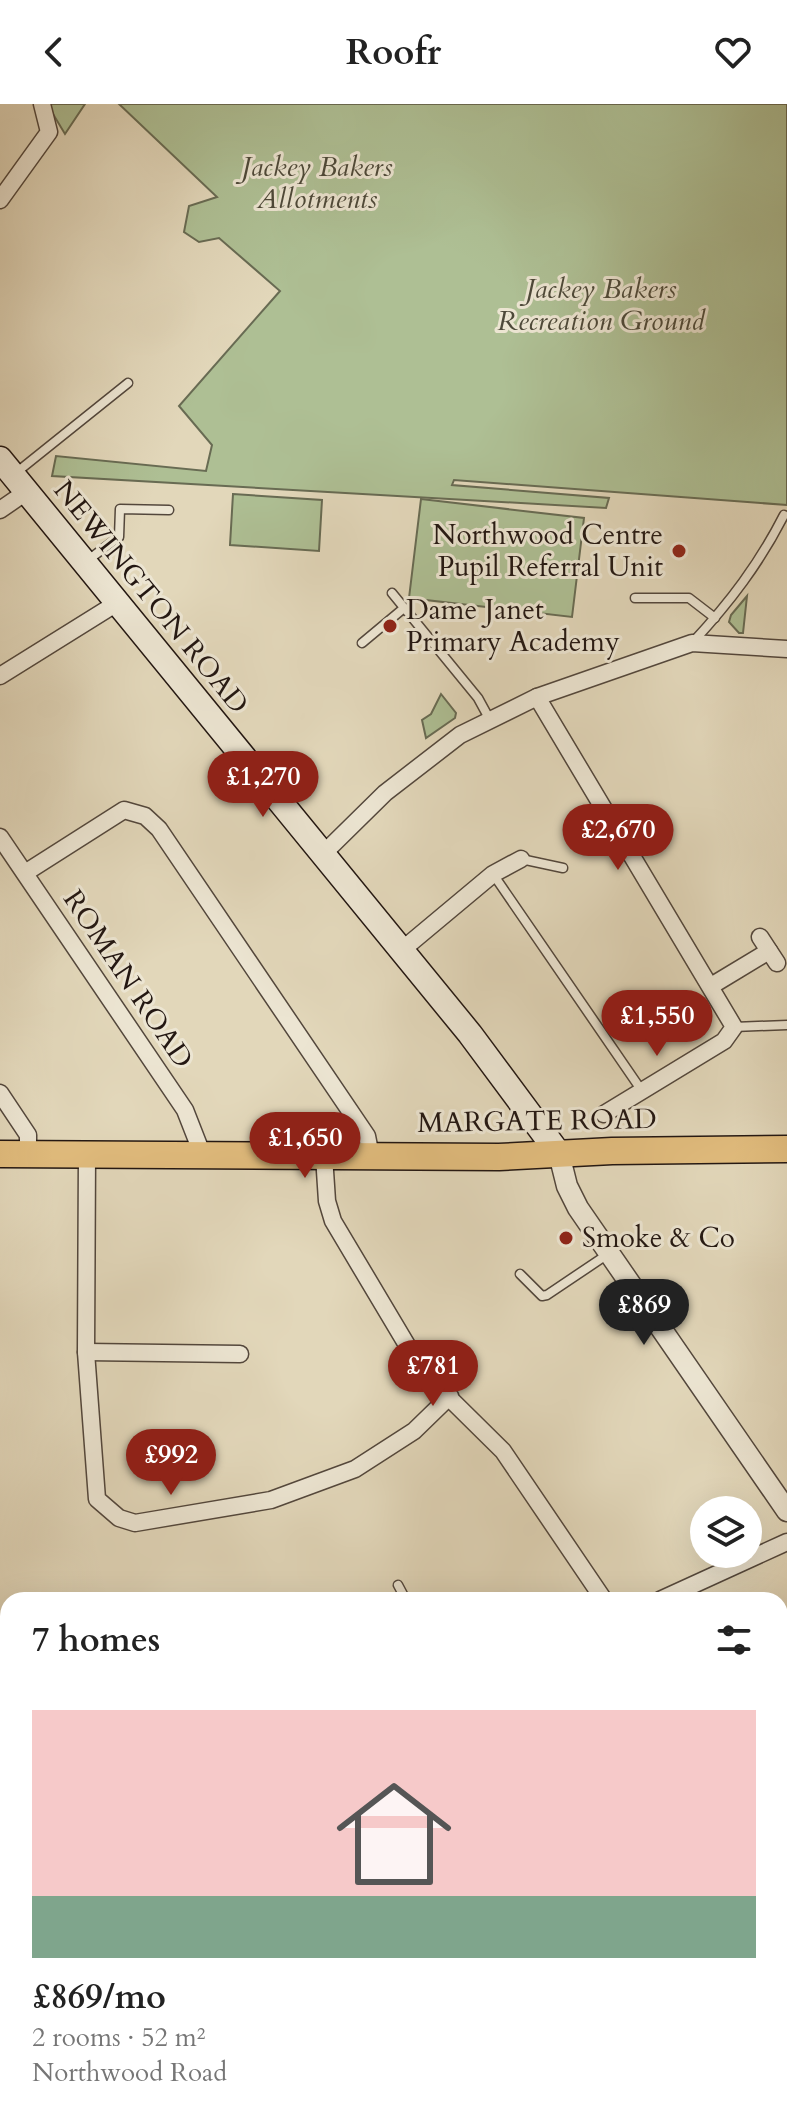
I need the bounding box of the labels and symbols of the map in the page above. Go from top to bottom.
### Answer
park label: Jackey Bakers Allotments [236,148,393,218]
park label: Jackey Bakers Recreation Ground [497,270,706,340]
street label: NEWINGTON ROAD [45,472,257,722]
place label: Northwood Centre Pupil Referral Unit [433,516,663,586]
marker: Northwood Centre Pupil Referral Unit [670,542,688,560]
place label: Dame Janet Primary Academy [406,591,620,661]
marker: Dame Janet Primary Academy [381,617,399,635]
pin: £1,270 [198,751,328,819]
pin: £2,670 [553,804,683,872]
street label: ROMAN ROAD [54,882,202,1076]
pin: £1,550 [592,990,722,1058]
street label: MARGATE ROAD [417,1100,657,1142]
pin: £1,650 [240,1112,370,1180]
place label: Smoke & Co [582,1219,735,1257]
marker: Smoke & Co [557,1229,575,1247]
pin: £869 [597,1279,691,1347]
pin: £781 [386,1340,480,1408]
pin: £992 [124,1429,218,1497]

